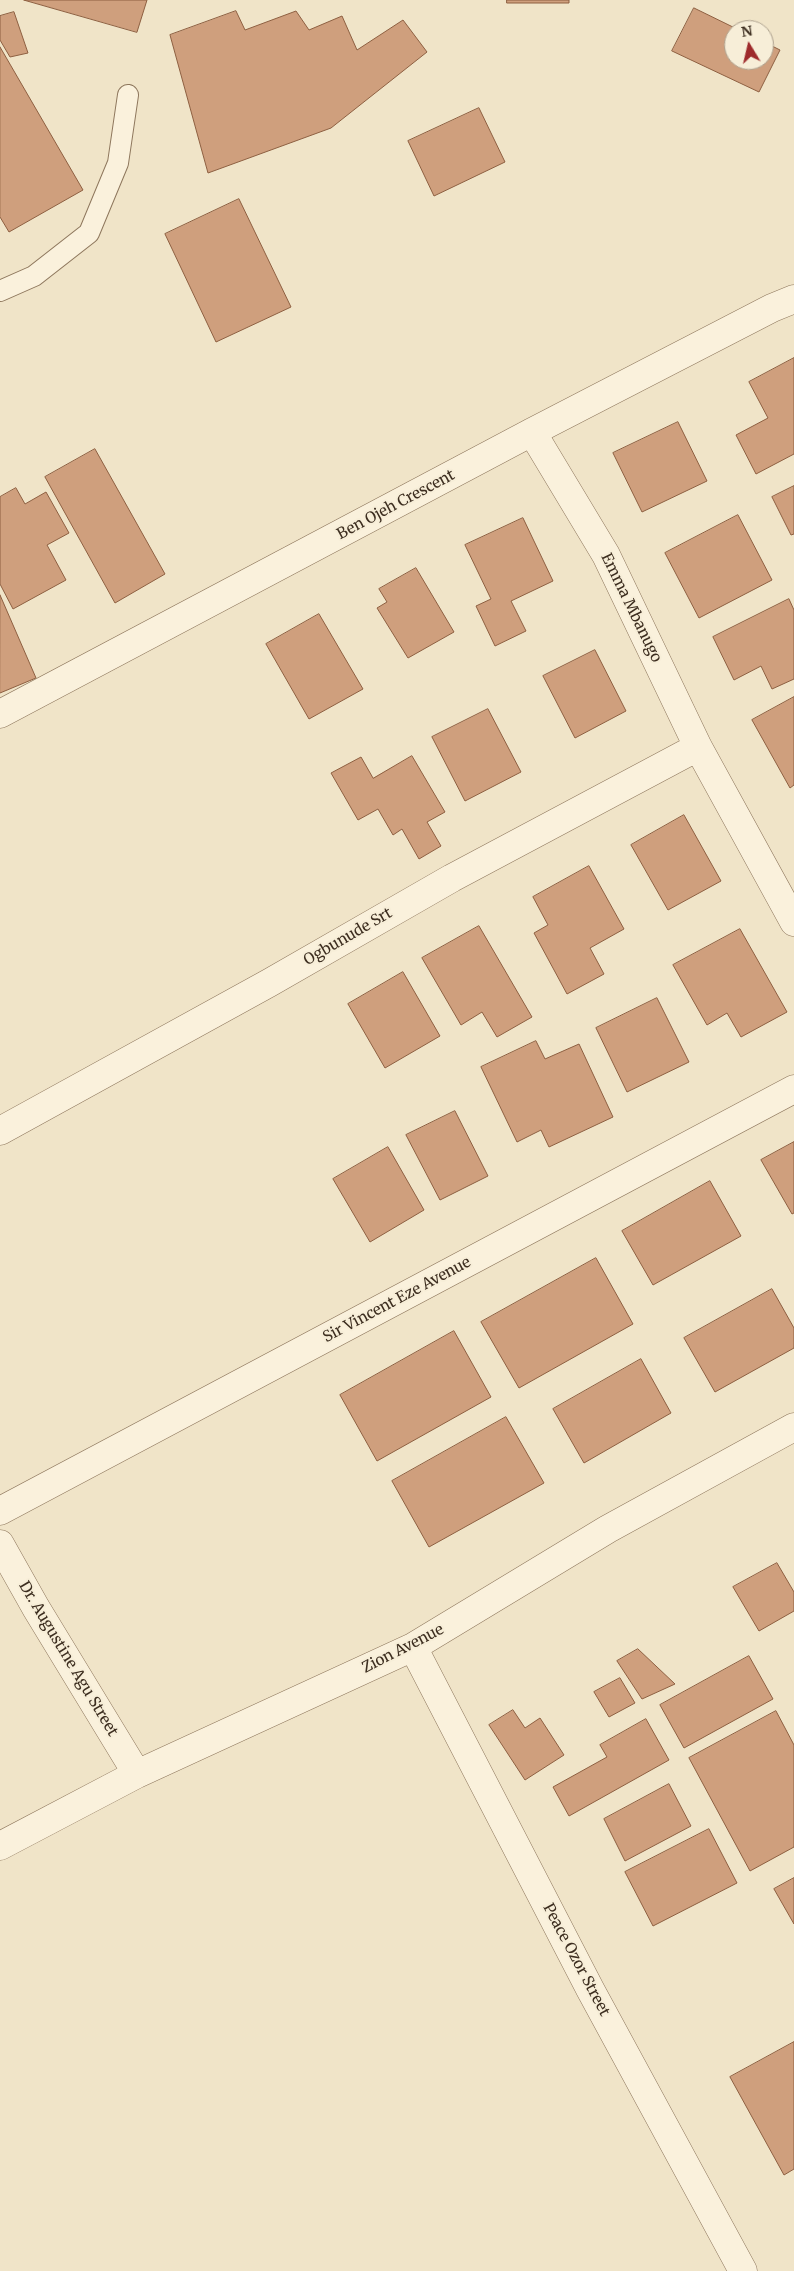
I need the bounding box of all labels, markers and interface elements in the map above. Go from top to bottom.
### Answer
north arrow [724,20,774,70]
text: N [740,21,754,41]
street label: Ben Ojeh Crescent [334,466,458,544]
street label: Emma Mbanugo [597,550,665,666]
street label: Ogbunude Srt [301,904,395,970]
street label: Sir Vincent Eze Avenue [320,1253,474,1347]
street label: Dr. Augustine Agu Street [15,1578,121,1740]
street label: Zion Avenue [359,1621,447,1677]
street label: Peace Ozor Street [539,1901,613,2019]

